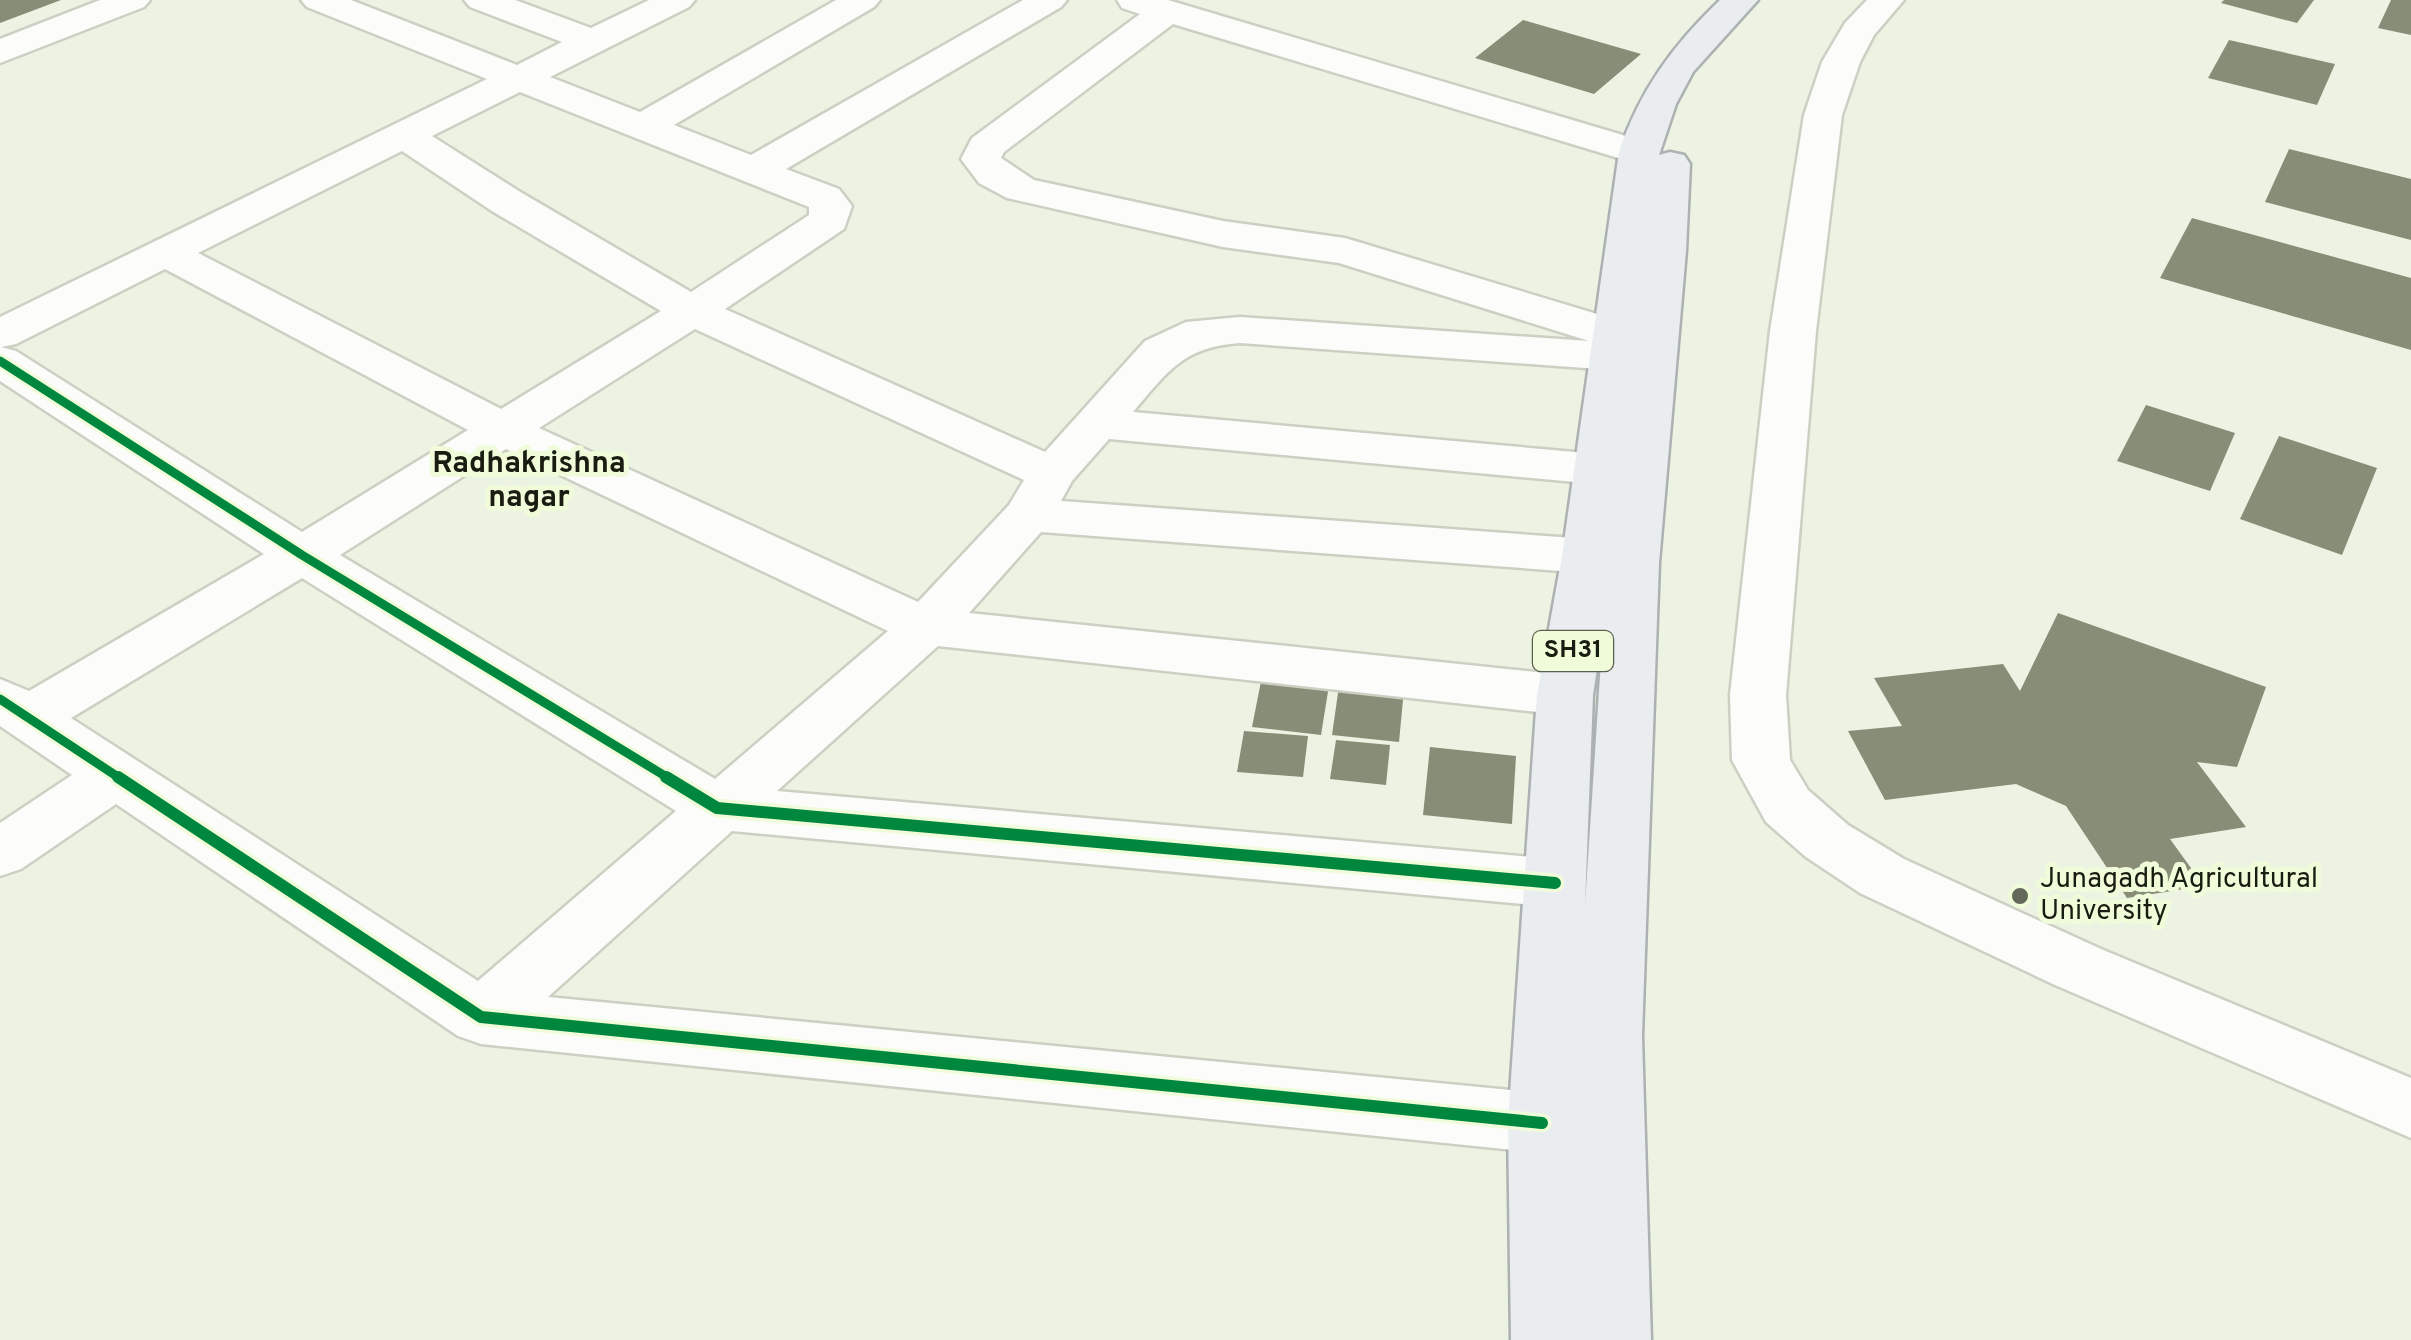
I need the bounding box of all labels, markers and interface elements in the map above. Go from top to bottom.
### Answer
district label: Radhakrishna nagar [432,446,626,517]
road number: SH31 [1533,631,1613,671]
place label: Junagadh Agricultural University [2040,862,2318,930]
marker: Junagadh Agricultural University [2009,885,2031,907]

